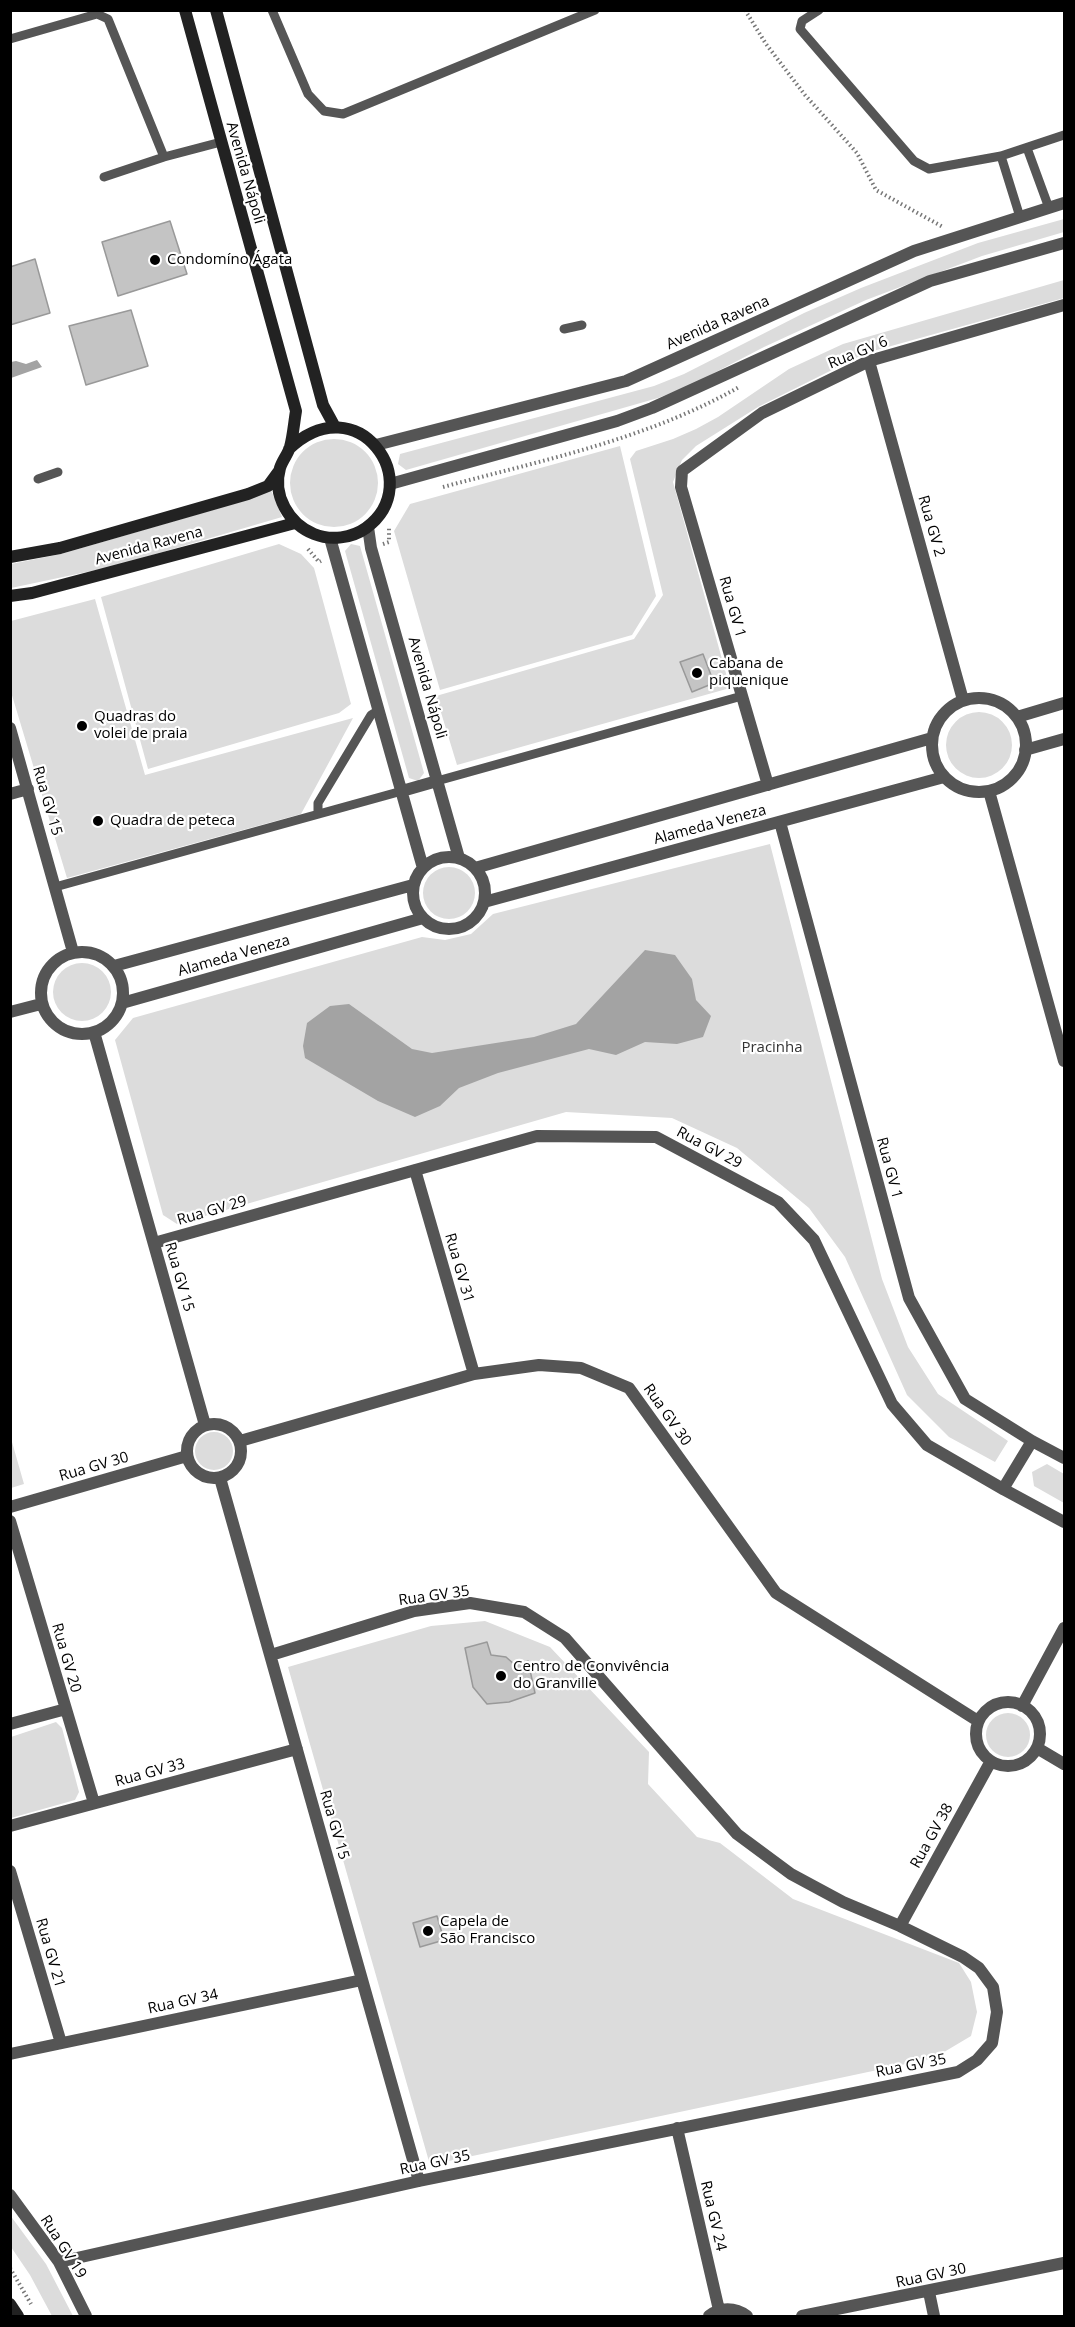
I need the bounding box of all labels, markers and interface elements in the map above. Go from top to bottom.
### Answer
street label: Avenida Nápoli [222,120,268,226]
place label: Condomíno Ágata [167,251,292,269]
marker: Condomíno Ágata [148,253,162,267]
street label: Avenida Ravena [664,292,772,354]
street label: Rua GV 6 [825,333,891,373]
street label: Rua GV 2 [914,493,948,559]
street label: Avenida Ravena [93,523,205,569]
street label: Rua GV 1 [715,574,749,640]
street label: Avenida Nápoli [404,635,450,741]
place label: Cabana de piquenique [709,655,789,690]
marker: Cabana de piquenique [690,666,704,680]
place label: Quadras do volei de praia [94,708,188,743]
marker: Quadras do volei de praia [75,719,89,733]
street label: Rua GV 15 [28,764,66,838]
street label: Alameda Veneza [652,801,768,849]
place label: Quadra de peteca [110,812,235,830]
marker: Quadra de peteca [91,814,105,828]
street label: Alameda Veneza [176,931,292,981]
park label: Pracinha [741,1039,803,1057]
street label: Rua GV 29 [673,1123,745,1173]
street label: Rua GV 1 [872,1135,906,1201]
street label: Rua GV 29 [175,1192,249,1230]
street label: Rua GV 31 [440,1231,478,1305]
street label: Rua GV 15 [160,1240,198,1314]
street label: Rua GV 30 [639,1381,695,1449]
street label: Rua GV 30 [57,1448,131,1486]
street label: Rua GV 35 [397,1582,471,1610]
street label: Rua GV 20 [47,1621,85,1695]
place label: Centro de Convivência do Granville [513,1658,669,1693]
marker: Centro de Convivência do Granville [494,1669,508,1683]
street label: Rua GV 33 [113,1755,187,1791]
street label: Rua GV 15 [315,1788,353,1862]
street label: Rua GV 38 [907,1800,957,1872]
place label: Capela de São Francisco [440,1913,535,1948]
street label: Rua GV 21 [31,1916,69,1990]
marker: Capela de São Francisco [421,1924,435,1938]
street label: Rua GV 34 [146,1986,220,2018]
street label: Rua GV 35 [874,2050,948,2082]
street label: Rua GV 35 [398,2147,472,2179]
street label: Rua GV 24 [696,2179,730,2253]
street label: Rua GV 19 [36,2212,90,2282]
street label: Rua GV 30 [894,2260,968,2292]

